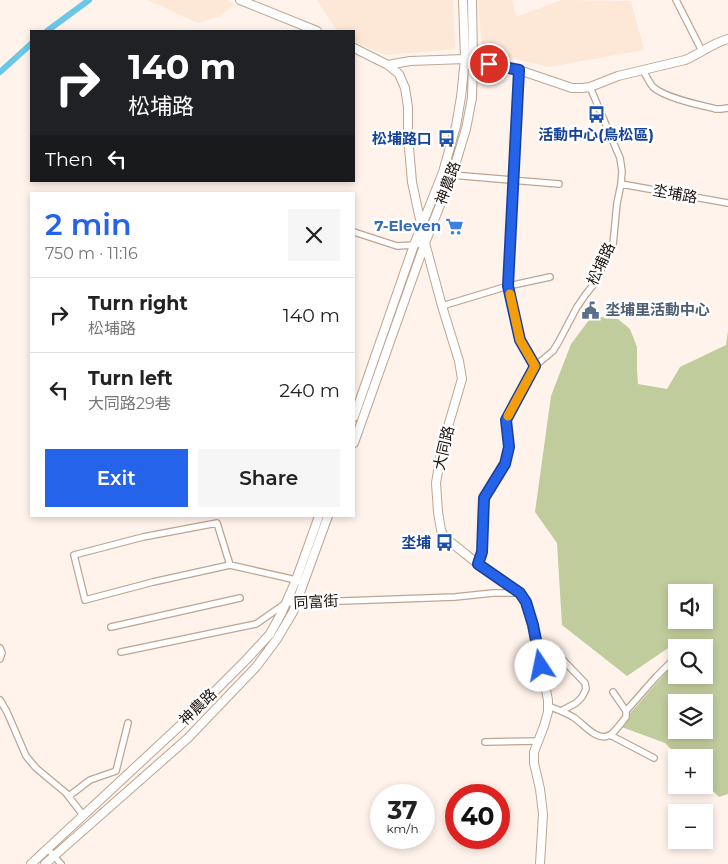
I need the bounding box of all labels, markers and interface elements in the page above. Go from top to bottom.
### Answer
pin [468,43,510,85]
text: 140 m [128,45,236,88]
icon: right [45,50,110,115]
icon: arrive [475,50,503,78]
text: 松埔路 [128,93,194,120]
bus stop icon: 活動中心(鳥松區) [586,104,606,124]
place label: 活動中心(鳥松區) [538,125,654,144]
place label: 松埔路口 [372,129,432,148]
bus stop icon: 松埔路口 [436,129,456,149]
icon: left [103,145,131,173]
text: Then [45,148,93,171]
street label: 神農路 [431,158,464,207]
street label: 坔埔路 [651,180,699,207]
text: 2 min [45,206,132,243]
button: close [288,209,340,261]
place label: 7-Eleven [374,216,441,235]
supermarket icon: 7-Eleven [445,216,465,236]
street label: 松埔路 [582,239,619,288]
text: 750 m · 11:16 [45,244,138,263]
text: Turn right [88,292,188,315]
public building icon: 坔埔里活動中心 [581,300,601,320]
place label: 坔埔里活動中心 [605,300,710,319]
icon: right [45,301,73,329]
text: 140 m [283,304,340,327]
text: 松埔路 [88,319,136,338]
text: Turn left [88,367,173,390]
icon: left [45,376,73,404]
text: 240 m [279,379,340,402]
text: 大同路29巷 [88,394,171,413]
street label: 大同路 [429,424,458,472]
button: Exit [45,449,188,507]
button: Share [198,449,340,507]
place label: 坔埔 [401,533,431,552]
bus stop icon: 坔埔 [435,533,455,553]
map controls [668,584,713,849]
button: sound [668,584,713,629]
street label: 同富街 [293,591,339,612]
position arrow [514,639,566,691]
button: search [668,639,713,684]
street label: 神農路 [175,684,220,729]
button: layers [668,694,713,739]
button: + [668,749,713,794]
speed limit sign: 40 [445,784,510,849]
text: 37 [387,795,418,825]
button: − [668,804,713,849]
text: km/h [386,821,419,836]

